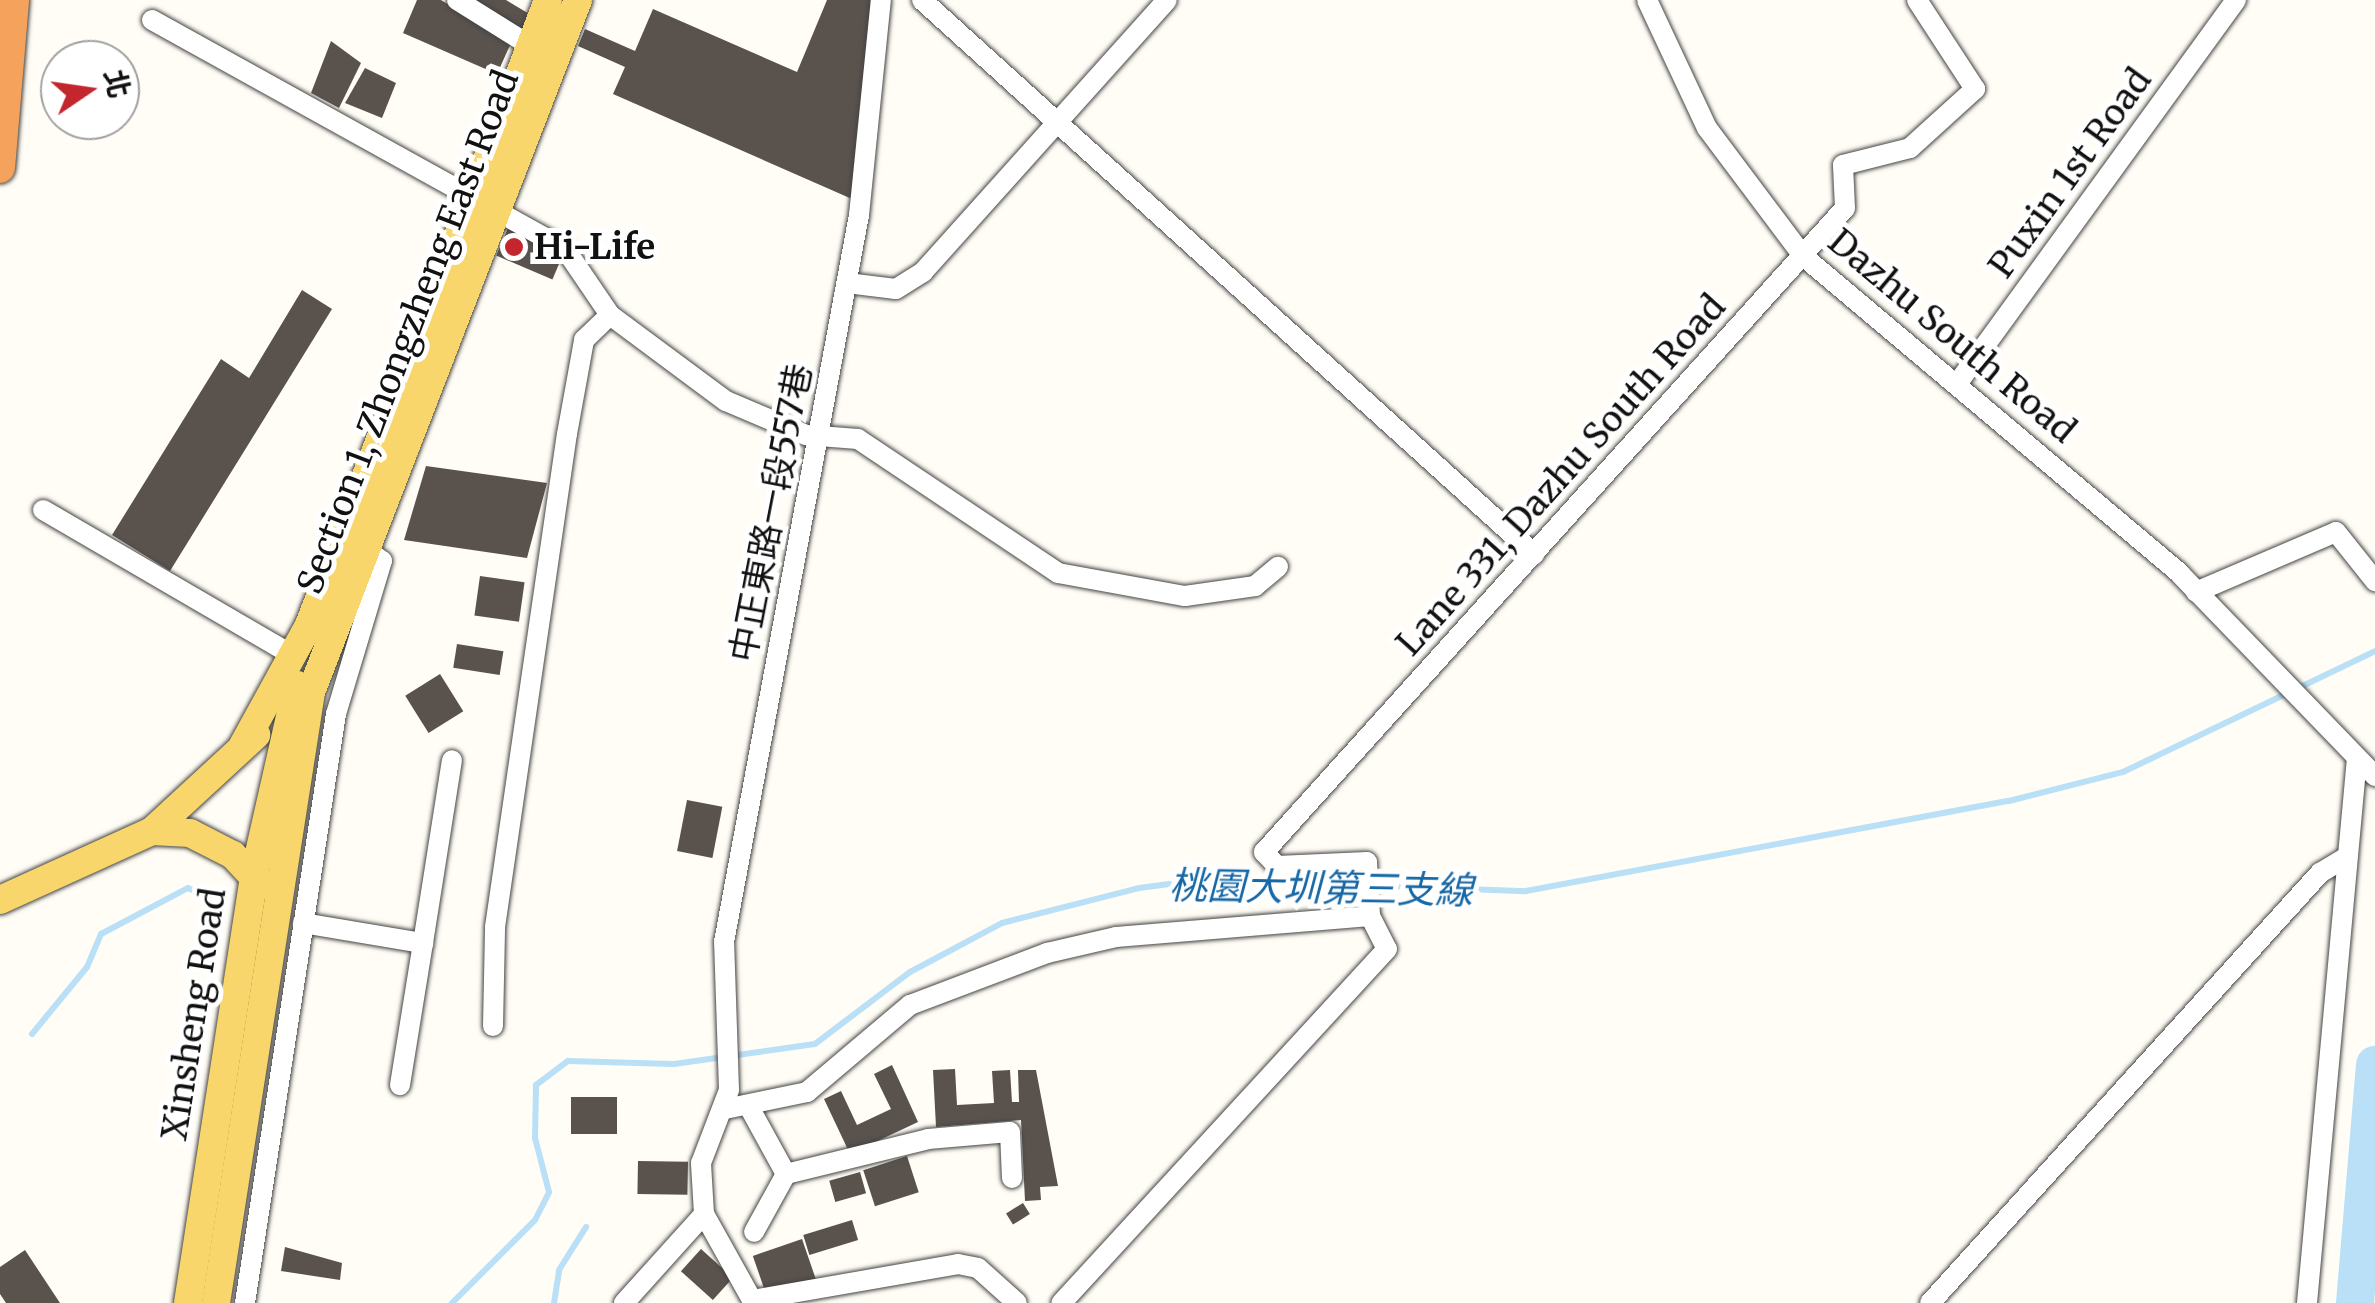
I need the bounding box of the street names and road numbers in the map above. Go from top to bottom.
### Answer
street label: Puxin 1st Road [1980,60,2160,286]
street label: Section 1, Zhongzheng East Road [289,65,527,599]
street label: Dazhu South Road [1820,220,2084,452]
street label: Lane 331, Dazhu South Road [1388,286,1734,664]
street label: 中正東路一段557巷 [722,361,820,665]
street label: Xinsheng Road [153,885,235,1143]

